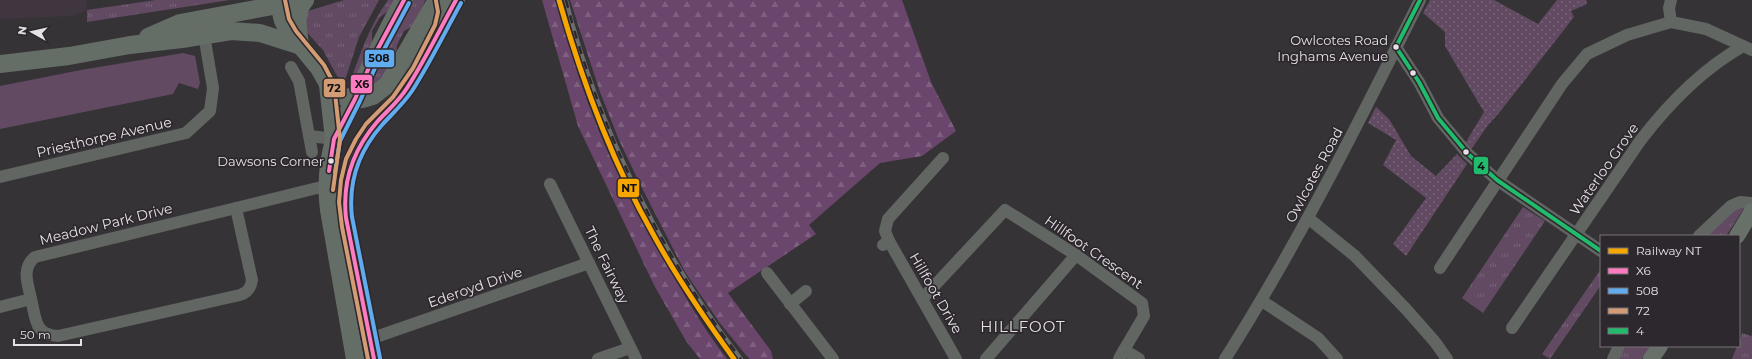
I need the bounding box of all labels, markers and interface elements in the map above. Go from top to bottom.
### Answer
north arrow [12,12,52,52]
text: N [15,25,30,36]
place label: Owlcotes Road Inghams Avenue [1277,32,1388,64]
marker: Owlcotes Road Inghams Avenue [1391,42,1401,52]
line badge: 508 [364,49,395,68]
text: 508 [368,51,390,65]
unlabelled marker [1408,68,1418,78]
line badge: X6 [350,74,373,94]
text: X6 [355,77,369,91]
line badge: 72 [323,78,346,98]
text: 72 [327,81,341,95]
street label: Priesthorpe Avenue [35,113,173,161]
street label: Waterloo Grove [1566,120,1642,218]
street label: Owlcotes Road [1281,124,1347,226]
unlabelled marker [1461,147,1471,157]
place label: Dawsons Corner [217,153,324,169]
marker: Dawsons Corner [326,156,336,166]
line badge: 4 [1473,156,1489,175]
text: 4 [1477,159,1485,173]
line badge: NT [617,178,640,198]
text: NT [621,181,637,195]
street label: Meadow Park Drive [38,199,174,249]
street label: Hillfoot Crescent [1041,211,1147,293]
street label: The Fairway [581,223,634,307]
legend [1600,235,1740,347]
text: Railway NT [1636,243,1702,258]
street label: Hillfoot Drive [905,249,967,337]
street label: Ederoyd Drive [426,262,524,312]
text: X6 [1636,263,1651,278]
text: 508 [1636,283,1659,298]
text: 72 [1636,303,1650,318]
district label: HILLFOOT [980,317,1066,336]
scale bar [14,321,81,347]
text: 4 [1636,323,1644,338]
text: 50 m [20,327,51,342]

